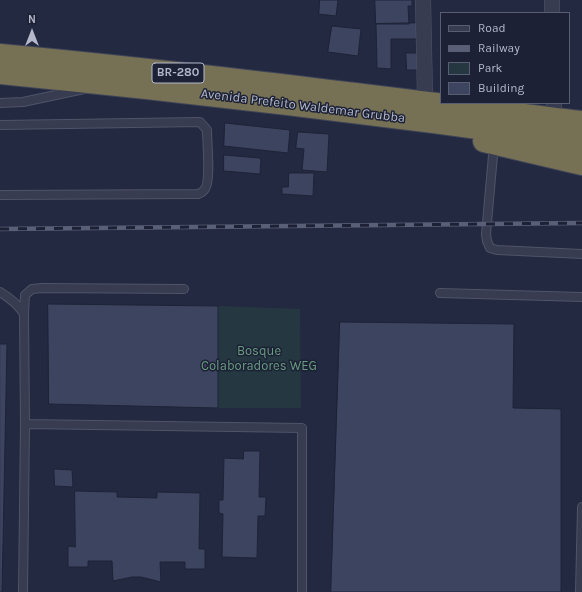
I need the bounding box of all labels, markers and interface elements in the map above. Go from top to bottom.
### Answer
north arrow [12,12,52,52]
legend [440,12,570,104]
text: N [28,13,36,26]
text: Road [478,21,506,35]
text: Railway [478,41,520,55]
text: Park [478,61,502,75]
road number: BR-280 [152,63,204,83]
text: Building [478,81,524,95]
street label: Avenida Prefeito Waldemar Grubba [200,86,406,126]
park label: Bosque Colaboradores WEG [201,343,317,374]

